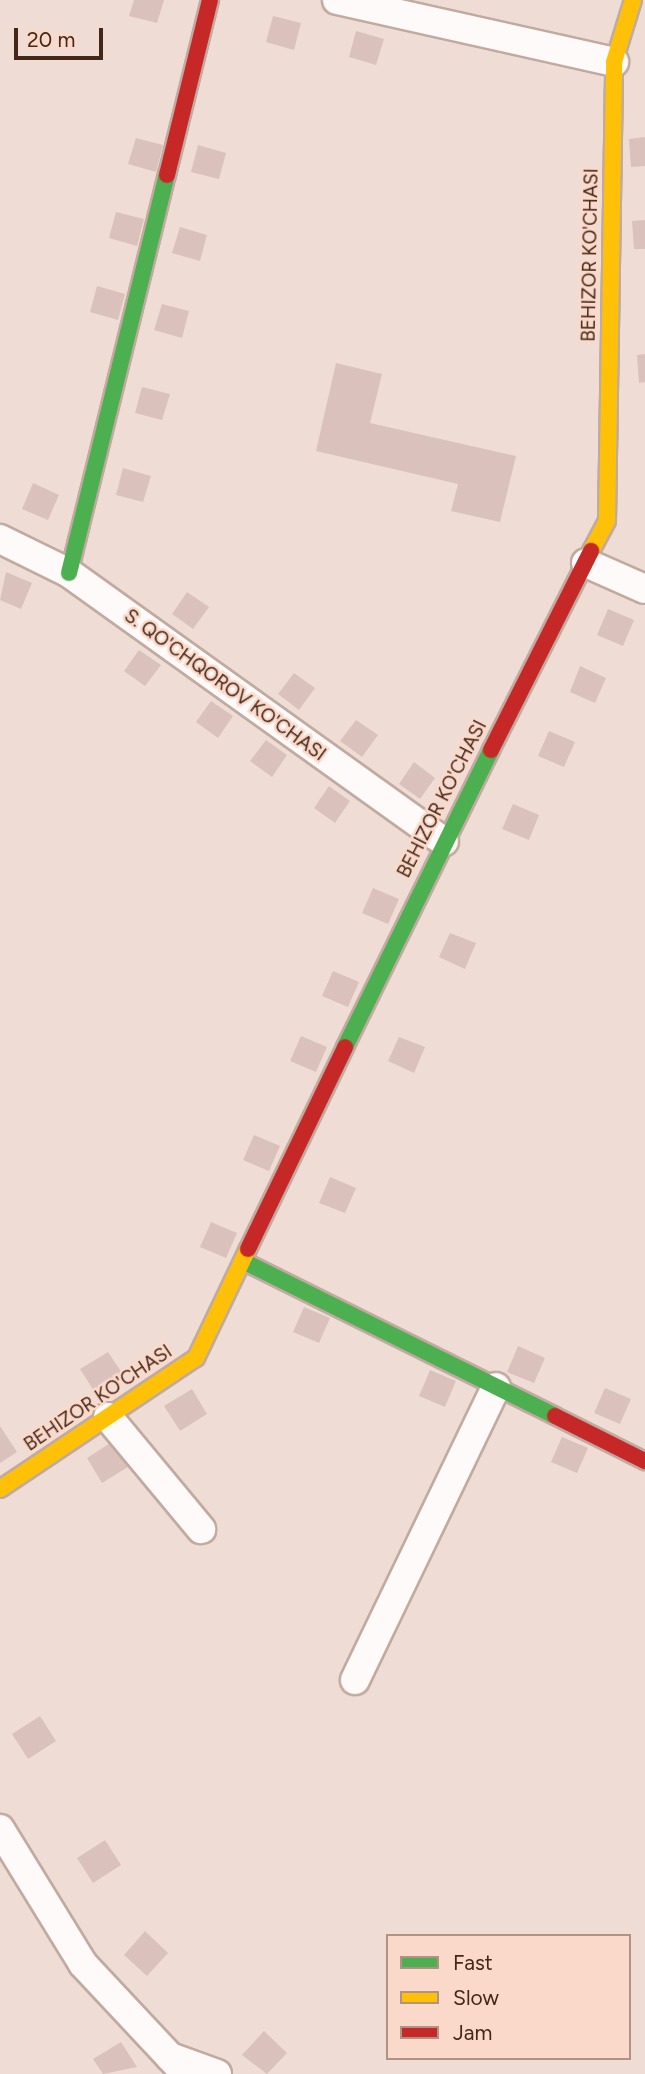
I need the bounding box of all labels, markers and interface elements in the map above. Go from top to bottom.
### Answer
scale bar [18,14,107,58]
text: 20 m [27,27,75,52]
street label: BEHIZOR KO'CHASI [577,168,603,342]
street label: S. QO'CHQOROV KO'CHASI [120,604,330,766]
street label: BEHIZOR KO'CHASI [392,717,492,881]
street label: BEHIZOR KO'CHASI [20,1340,176,1456]
legend [386,1934,631,2060]
text: Fast [453,1950,493,1975]
text: Slow [453,1985,499,2010]
text: Jam [453,2020,492,2045]

